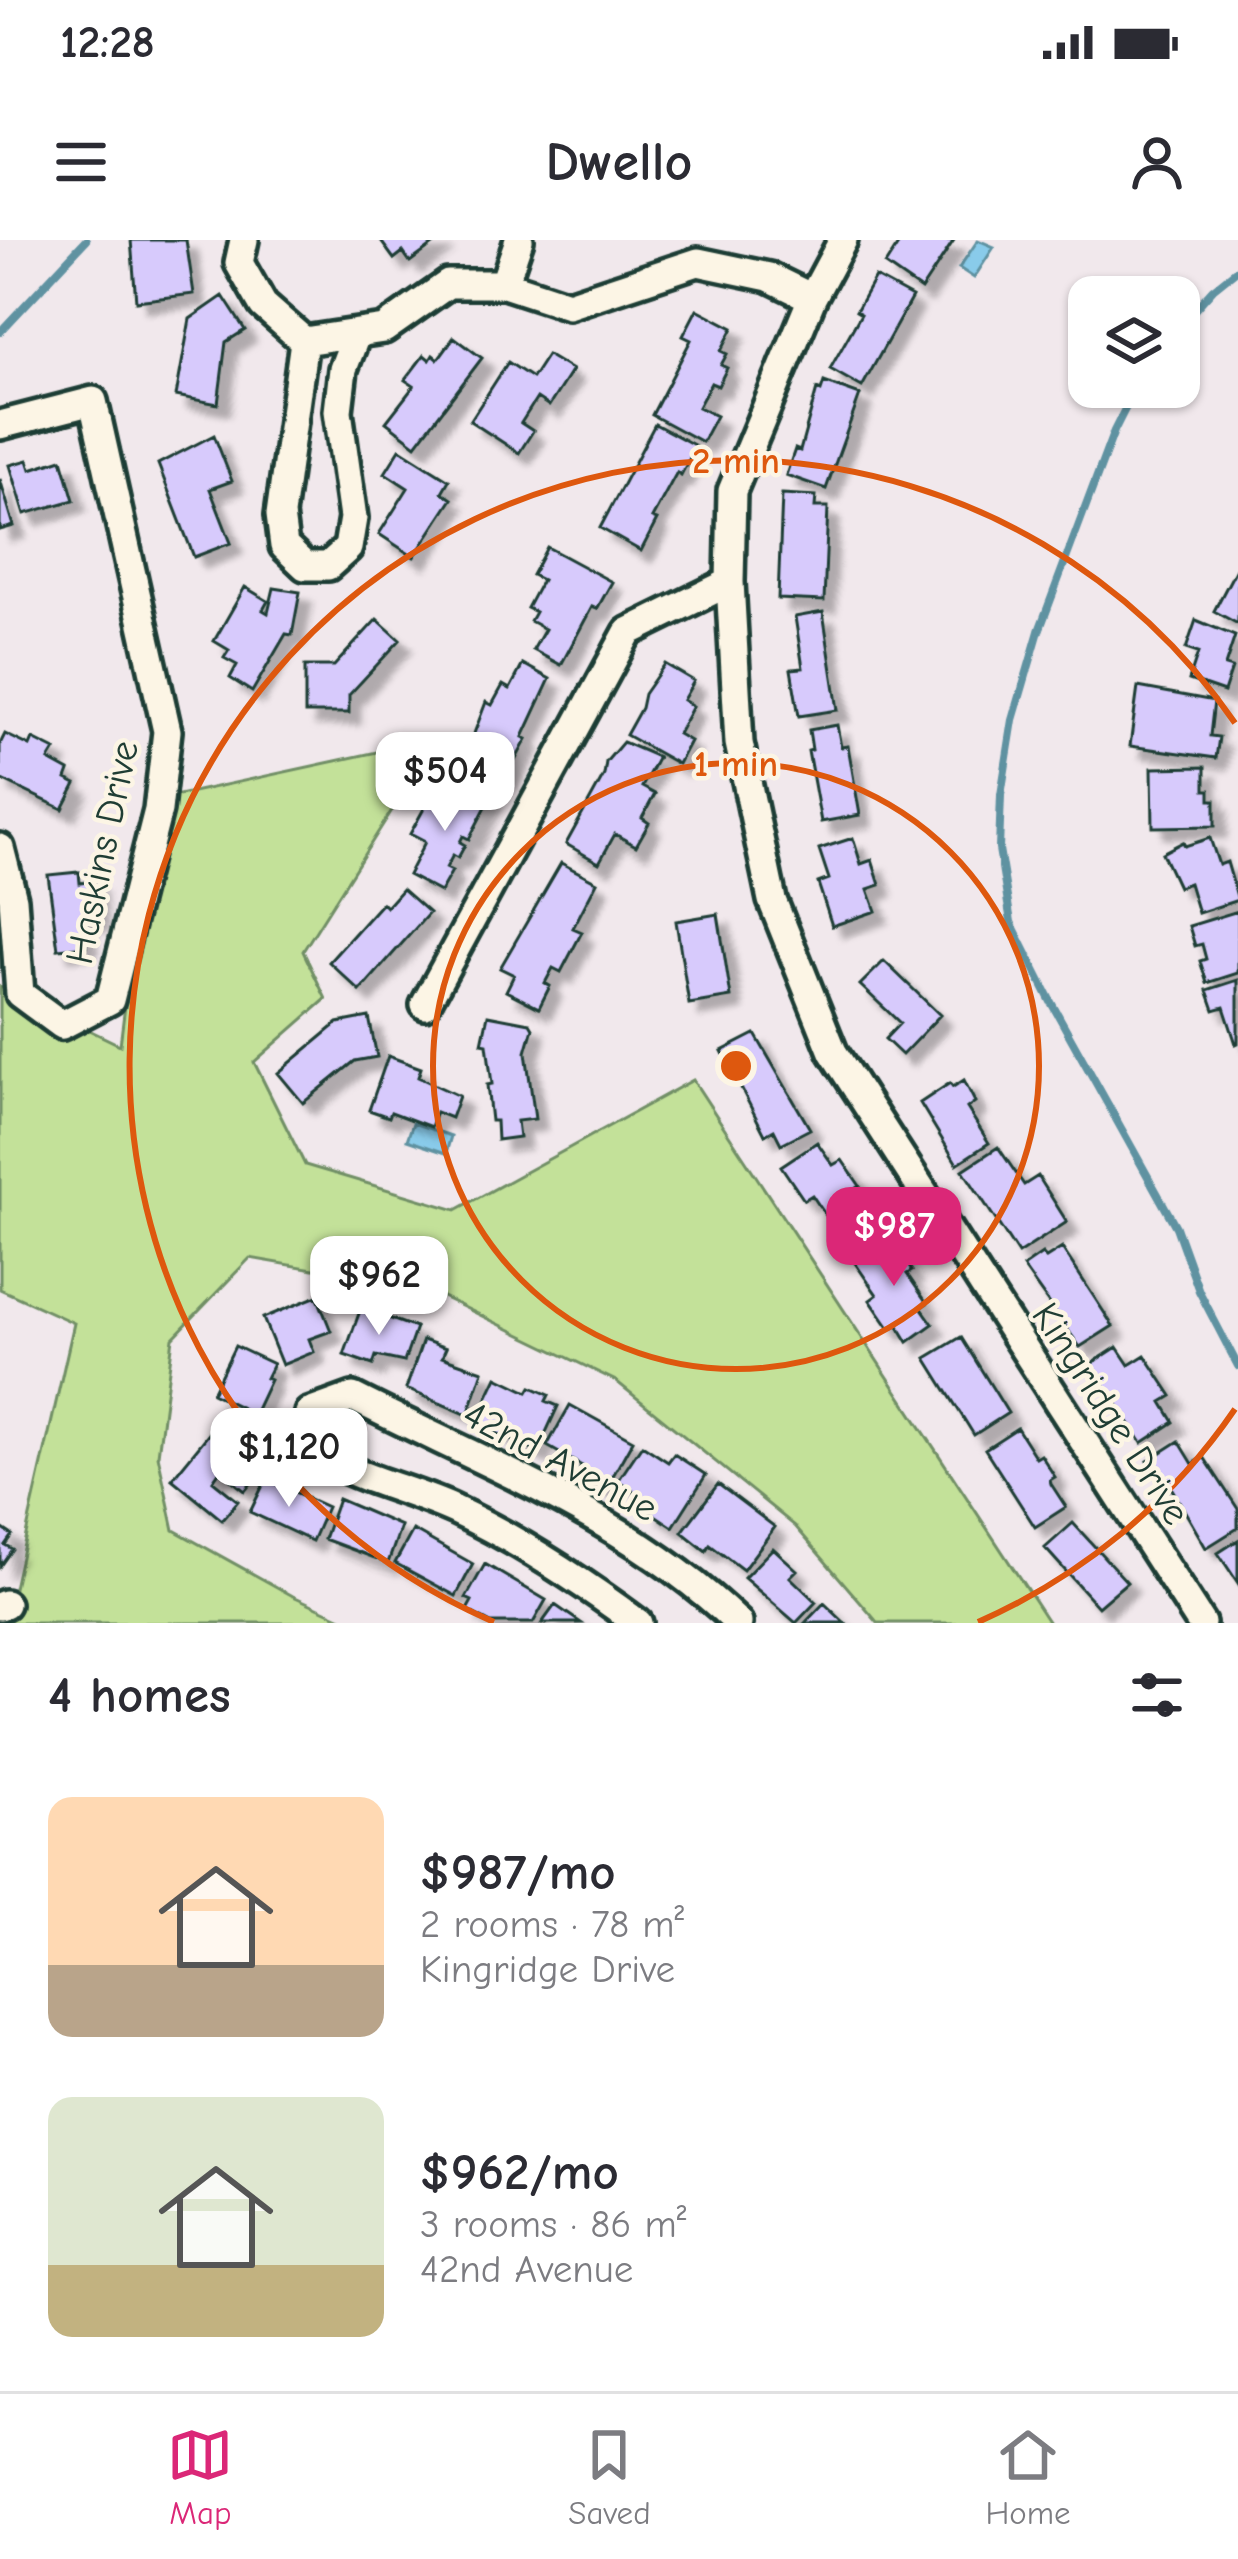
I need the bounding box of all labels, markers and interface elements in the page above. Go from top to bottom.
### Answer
text: 12:28 [60,16,155,68]
icon: menu [48,129,114,195]
icon: person [1124,129,1190,195]
text: Dwello [545,131,693,194]
map controls [1068,276,1200,408]
button: layers [1068,276,1200,408]
text: 2 min [692,441,780,482]
pin: $504 [374,732,516,834]
street label: Haskins Drive [57,737,148,968]
text: 1 min [694,744,778,785]
text: $504 [403,748,487,793]
centre of rings [715,1045,757,1087]
pin: $987 [823,1187,965,1289]
text: $987 [853,1203,935,1248]
pin: $962 [308,1236,450,1338]
text: $962 [337,1252,421,1297]
street label: Kingridge Drive [1022,1295,1199,1533]
street label: 42nd Avenue [456,1391,665,1531]
pin: $1,120 [191,1408,387,1510]
text: $1,120 [237,1424,341,1469]
icon: filters [1124,1662,1190,1728]
text: 4 homes [48,1666,231,1725]
text: $987/mo [420,1843,616,1902]
icon: home [144,1845,288,1989]
text: 2 rooms · 78 m² [420,1902,684,1947]
text: Kingridge Drive [420,1947,675,1992]
text: $962/mo [420,2143,619,2202]
icon: home [144,2145,288,2289]
text: 3 rooms · 86 m² [420,2202,686,2247]
text: 42nd Avenue [420,2247,633,2292]
tab: Map [167,2422,233,2532]
tab: Saved [568,2422,651,2532]
tab: Home [985,2422,1071,2532]

